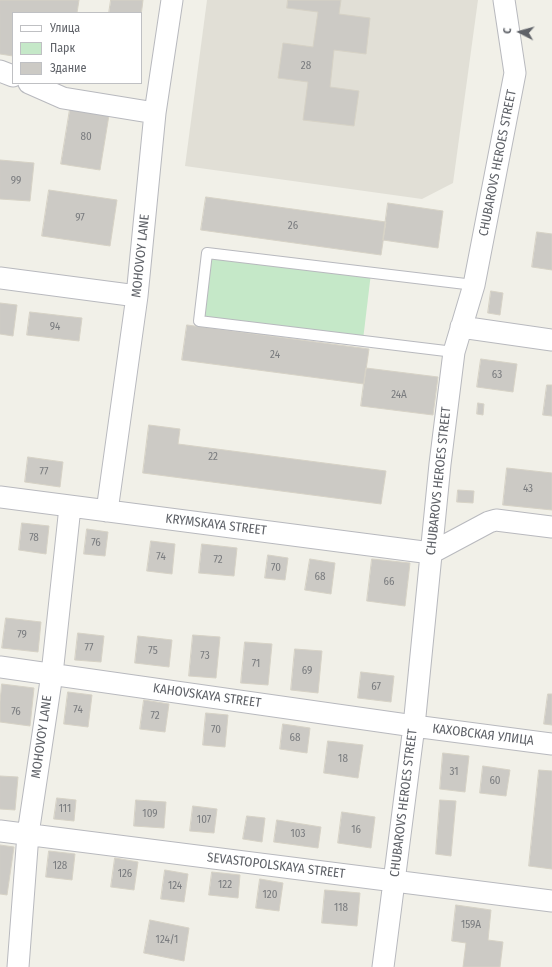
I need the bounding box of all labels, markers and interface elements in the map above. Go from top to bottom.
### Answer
legend [12,12,142,84]
north arrow [500,12,540,52]
text: Улица [50,21,80,35]
text: С [501,27,514,34]
text: Парк [50,41,75,55]
house number: 28 [301,59,311,73]
text: Здание [50,61,86,75]
street label: CHUBAROVS HEROES STREET [476,88,520,238]
house number: 80 [80,130,92,144]
house number: 99 [11,174,21,188]
house number: 97 [75,211,85,225]
street label: MOHOVOY LANE [129,214,153,298]
house number: 26 [288,219,298,233]
house number: 94 [50,320,60,334]
house number: 24 [270,348,280,362]
house number: 63 [492,368,502,382]
house number: 24А [391,388,407,402]
street label: CHUBAROVS HEROES STREET [423,406,455,556]
house number: 22 [208,450,218,464]
house number: 77 [40,465,48,479]
house number: 43 [523,482,533,496]
street label: KRYMSKAYA STREET [165,511,267,539]
house number: 78 [29,531,39,545]
house number: 76 [91,536,101,550]
house number: 74 [156,550,166,564]
house number: 72 [213,553,223,567]
house number: 70 [271,561,281,575]
house number: 68 [315,570,325,584]
house number: 66 [384,575,394,589]
house number: 79 [17,628,27,642]
house number: 77 [85,641,93,655]
house number: 75 [148,644,158,658]
house number: 73 [200,649,210,663]
house number: 71 [252,657,260,671]
house number: 69 [302,664,312,678]
house number: 67 [371,680,381,694]
street label: KAHOVSKAYA STREET [152,681,262,711]
street label: MOHOVOY LANE [28,694,56,780]
house number: 74 [73,703,83,717]
house number: 76 [11,705,21,719]
house number: 72 [150,709,160,723]
street label: КАХОВСКАЯ УЛИЦА [431,721,535,749]
house number: 70 [211,723,221,737]
street label: CHUBAROVS HEROES STREET [387,728,421,878]
house number: 68 [290,731,300,745]
house number: 18 [338,752,348,766]
house number: 31 [450,765,458,779]
house number: 60 [489,774,501,788]
house number: 111 [59,802,71,816]
house number: 109 [142,807,158,821]
house number: 107 [197,813,211,827]
house number: 16 [351,823,361,837]
house number: 103 [291,827,305,841]
street label: SEVASTOPOLSKAYA STREET [206,850,346,882]
house number: 128 [53,859,67,873]
house number: 126 [118,867,132,881]
house number: 122 [218,878,232,892]
house number: 124 [168,879,182,893]
house number: 120 [263,888,277,902]
house number: 118 [334,901,348,915]
house number: 159А [461,918,481,932]
house number: 124/1 [156,933,178,947]

